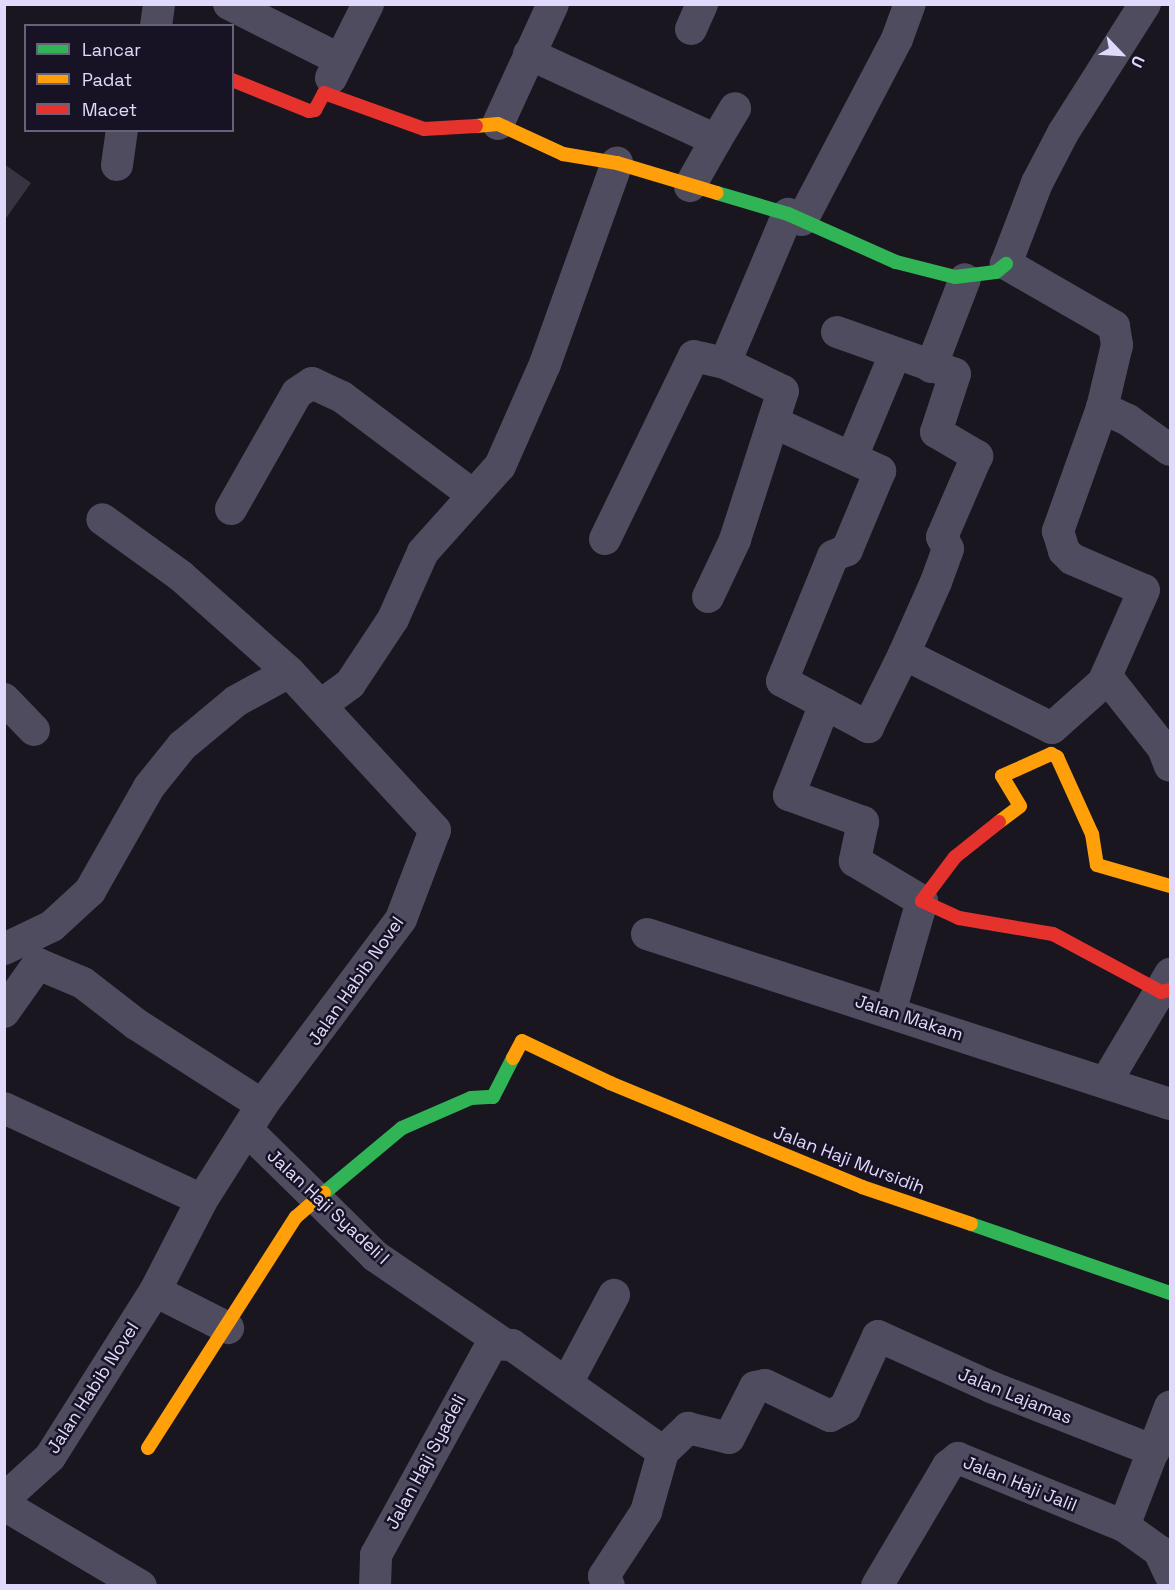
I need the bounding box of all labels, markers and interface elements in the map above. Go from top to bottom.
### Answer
legend [24,24,234,132]
north arrow [1091,24,1151,84]
text: Lancar [82,38,141,61]
text: U [1126,52,1150,71]
text: Padat [82,68,132,91]
text: Macet [82,98,137,121]
street label: Jalan Habib Novel [303,912,409,1050]
street label: Jalan Makam [852,990,966,1046]
street label: Jalan Haji Mursidih [770,1121,928,1199]
street label: Jalan Haji Syadeli I [263,1145,393,1269]
street label: Jalan Habib Novel [42,1318,144,1458]
street label: Jalan Lajamas [955,1363,1075,1429]
street label: Jalan Haji Syadeli [381,1391,471,1533]
street label: Jalan Haji Jalil [960,1451,1080,1517]

